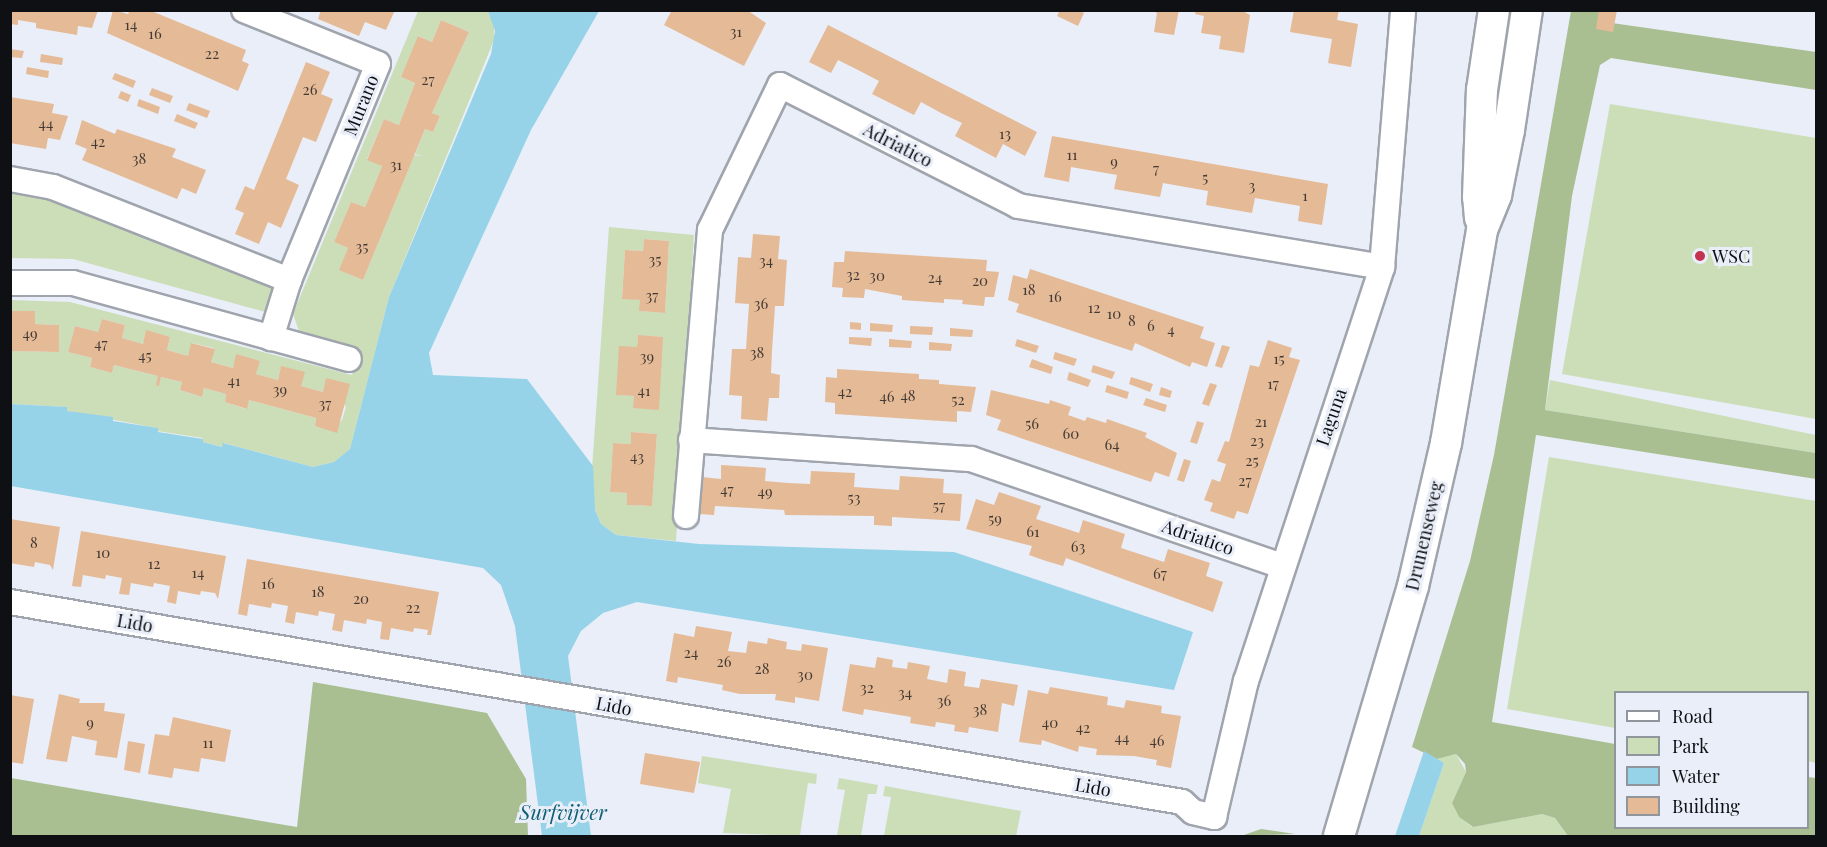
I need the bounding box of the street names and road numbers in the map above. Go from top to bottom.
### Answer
street label: Murano [339,72,383,138]
street label: Adriatico [860,119,936,171]
street label: Laguna [1311,385,1351,449]
street label: Drunenseweg [1401,479,1447,593]
street label: Adriatico [1159,515,1237,559]
street label: Lido [115,609,155,637]
street label: Lido [594,692,634,720]
street label: Lido [1073,773,1113,801]

